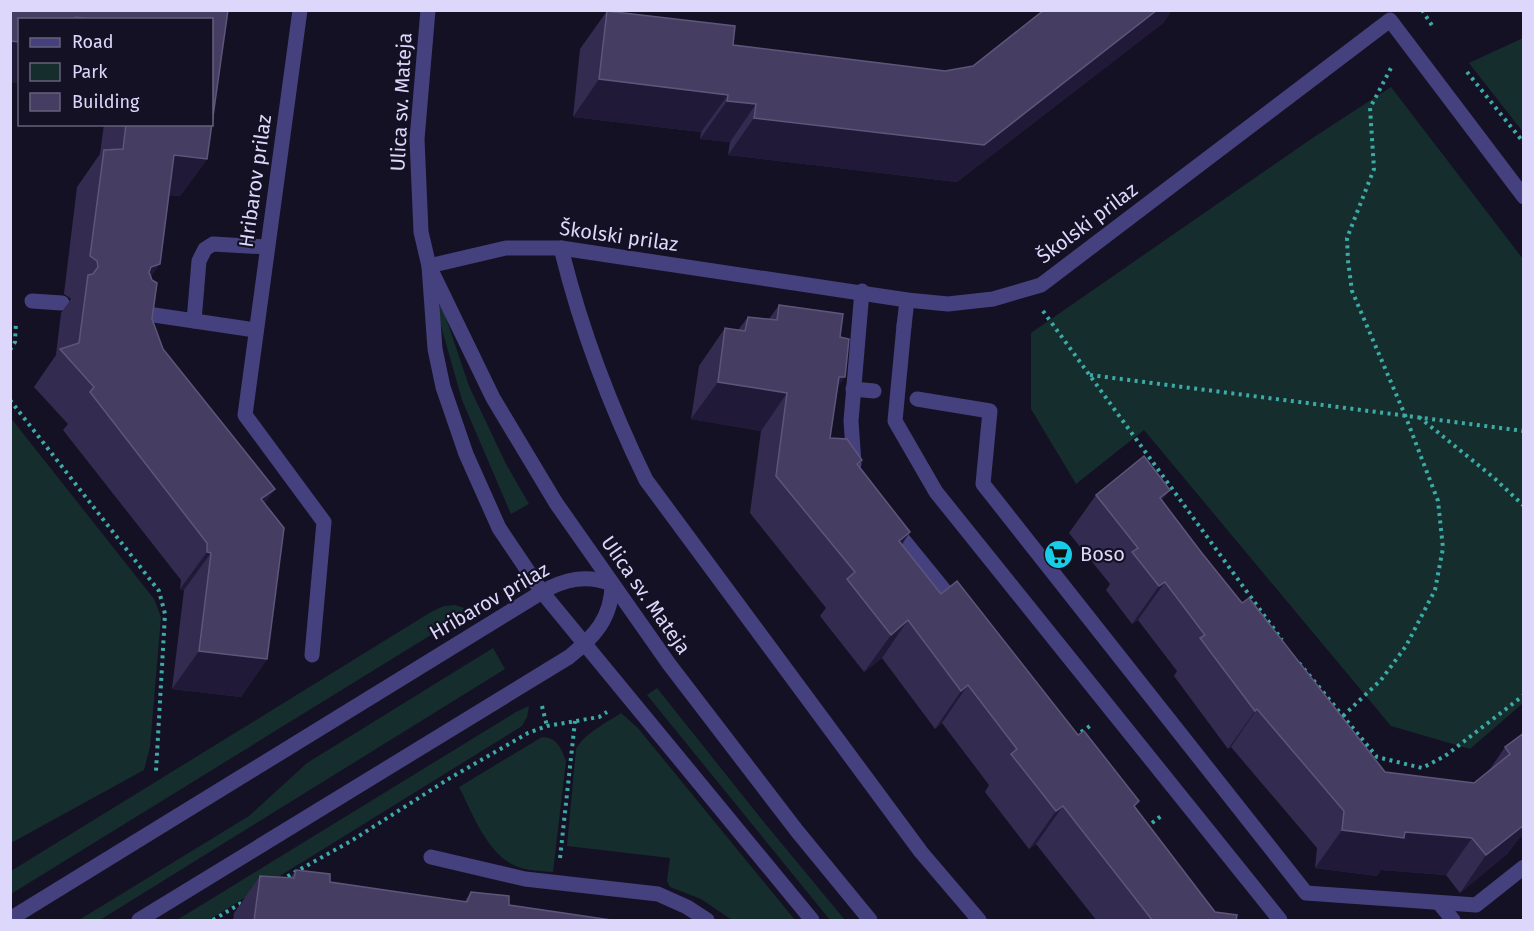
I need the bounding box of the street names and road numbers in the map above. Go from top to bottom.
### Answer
street label: Ulica sv. Mateja [385,32,417,172]
street label: Hribarov prilaz [234,113,276,249]
street label: Školski prilaz [1032,177,1142,269]
street label: Školski prilaz [558,216,680,256]
street label: Ulica sv. Mateja [596,531,696,659]
street label: Hribarov prilaz [425,557,553,645]

